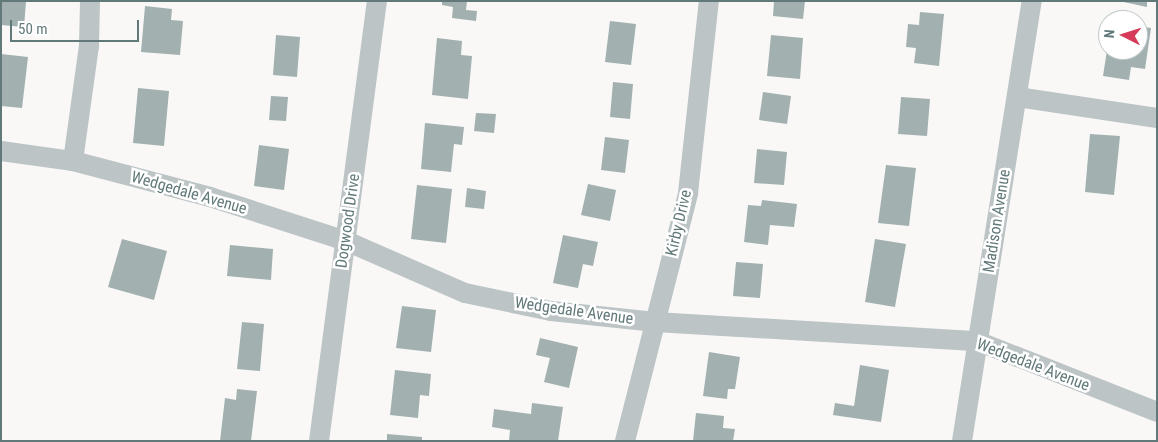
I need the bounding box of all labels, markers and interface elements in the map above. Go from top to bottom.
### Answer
scale bar [12,10,141,42]
north arrow [1098,10,1148,60]
text: 50 m [18,20,48,38]
text: N [1101,29,1117,39]
street label: Wedgedale Avenue [129,167,249,219]
street label: Madison Avenue [979,168,1015,274]
street label: Dogwood Drive [332,173,364,269]
street label: Kirby Drive [662,188,696,258]
street label: Wedgedale Avenue [514,293,634,329]
street label: Wedgedale Avenue [974,335,1092,395]

